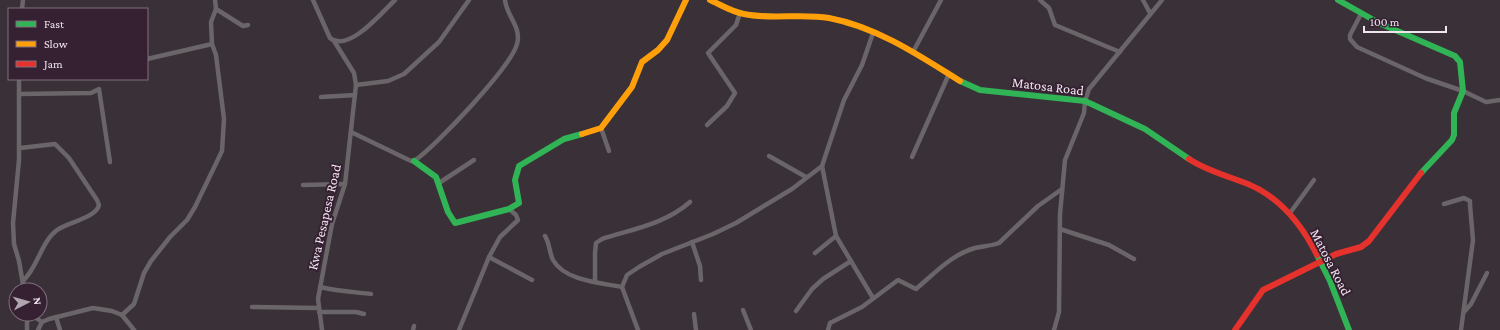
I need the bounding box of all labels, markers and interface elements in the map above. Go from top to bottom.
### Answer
legend [8,8,148,80]
scale bar [1364,8,1446,34]
text: 100 m [1370,15,1400,29]
text: Fast [44,17,65,31]
text: Slow [44,37,68,51]
text: Jam [43,57,63,71]
street label: Matosa Road [1011,74,1086,98]
street label: Kwa Pesapesa Road [304,162,344,271]
street label: Matosa Road [1307,226,1355,299]
north arrow [8,282,48,322]
text: N [32,297,44,306]

